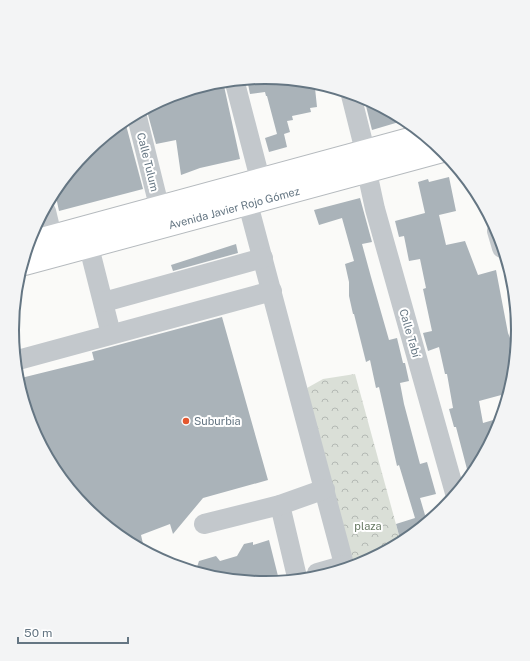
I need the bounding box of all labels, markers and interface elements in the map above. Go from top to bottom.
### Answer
street label: Calle Tulum [135,131,161,193]
street label: Avenida Javier Rojo Gómez [167,185,301,231]
street label: Calle Tabí [397,307,423,359]
place label: Suburbia [194,415,241,427]
marker: Suburbia [181,416,191,426]
park label: plaza [354,520,382,532]
scale bar [18,619,128,645]
text: 50 m [24,626,52,640]

